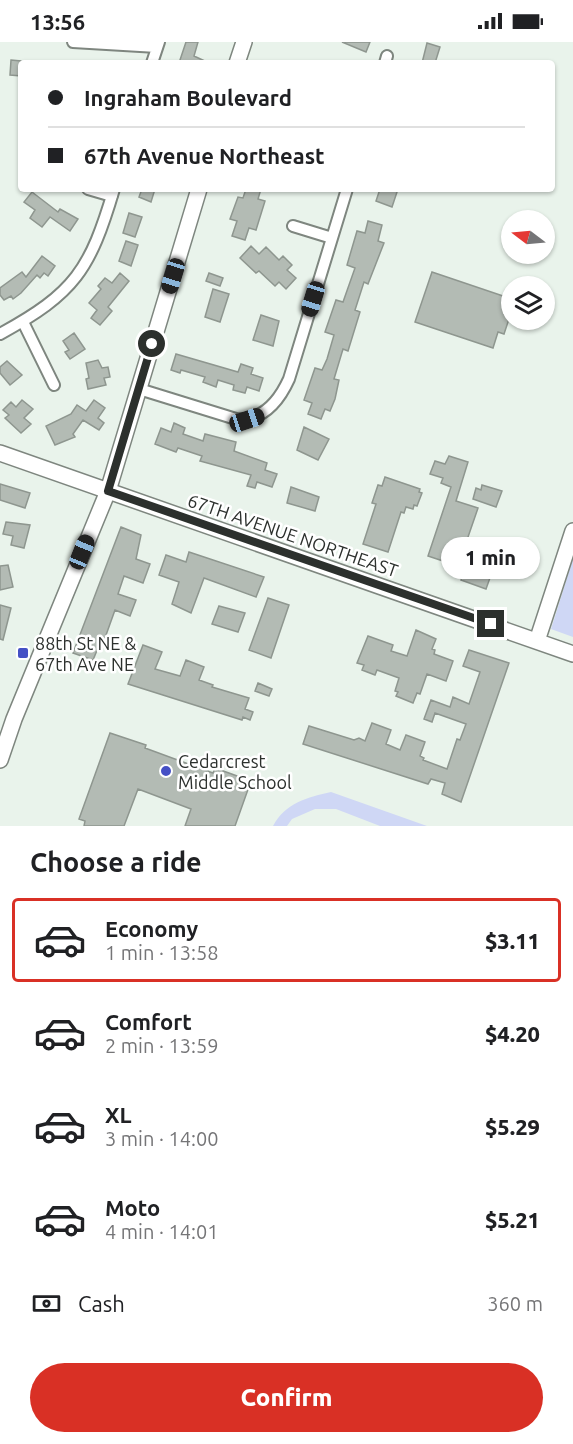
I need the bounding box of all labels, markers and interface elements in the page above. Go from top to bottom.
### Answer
text: 13:56 [30,9,85,34]
text: Ingraham Boulevard [84,85,292,110]
text: 67th Avenue Northeast [84,143,325,168]
north arrow [501,210,555,264]
map controls [501,210,555,330]
car [159,256,187,296]
button: layers [501,276,555,330]
car [299,279,327,319]
route start [138,330,165,357]
car [227,406,267,434]
street label: 67TH AVENUE NORTHEAST [185,490,401,580]
car [67,532,97,572]
callout: 1 min [442,537,540,579]
text: 1 min [465,546,516,569]
route end [477,610,504,637]
place label: 88th St NE & 67th Ave NE [35,633,136,674]
marker: 88th St NE & 67th Ave NE [16,646,30,660]
place label: Cedarcrest Middle School [178,751,292,792]
marker: Cedarcrest Middle School [159,764,173,778]
text: Choose a ride [30,847,202,877]
icon: car [33,913,87,967]
text: Economy [105,916,198,941]
text: $3.11 [485,928,540,953]
text: 1 min · 13:58 [105,941,219,964]
icon: car [33,1006,87,1060]
text: Comfort [105,1009,192,1034]
text: $4.20 [485,1021,540,1046]
text: 2 min · 13:59 [105,1034,219,1057]
icon: car [33,1099,87,1153]
text: XL [105,1102,132,1127]
text: $5.29 [485,1114,540,1139]
text: 3 min · 14:00 [105,1127,219,1150]
icon: car [33,1192,87,1246]
text: Moto [105,1195,160,1220]
text: $5.21 [485,1207,540,1232]
text: 4 min · 14:01 [105,1220,219,1243]
icon: cash [30,1287,63,1320]
text: Cash [78,1291,125,1316]
text: 360 m [487,1292,543,1315]
button: Confirm [30,1363,543,1432]

